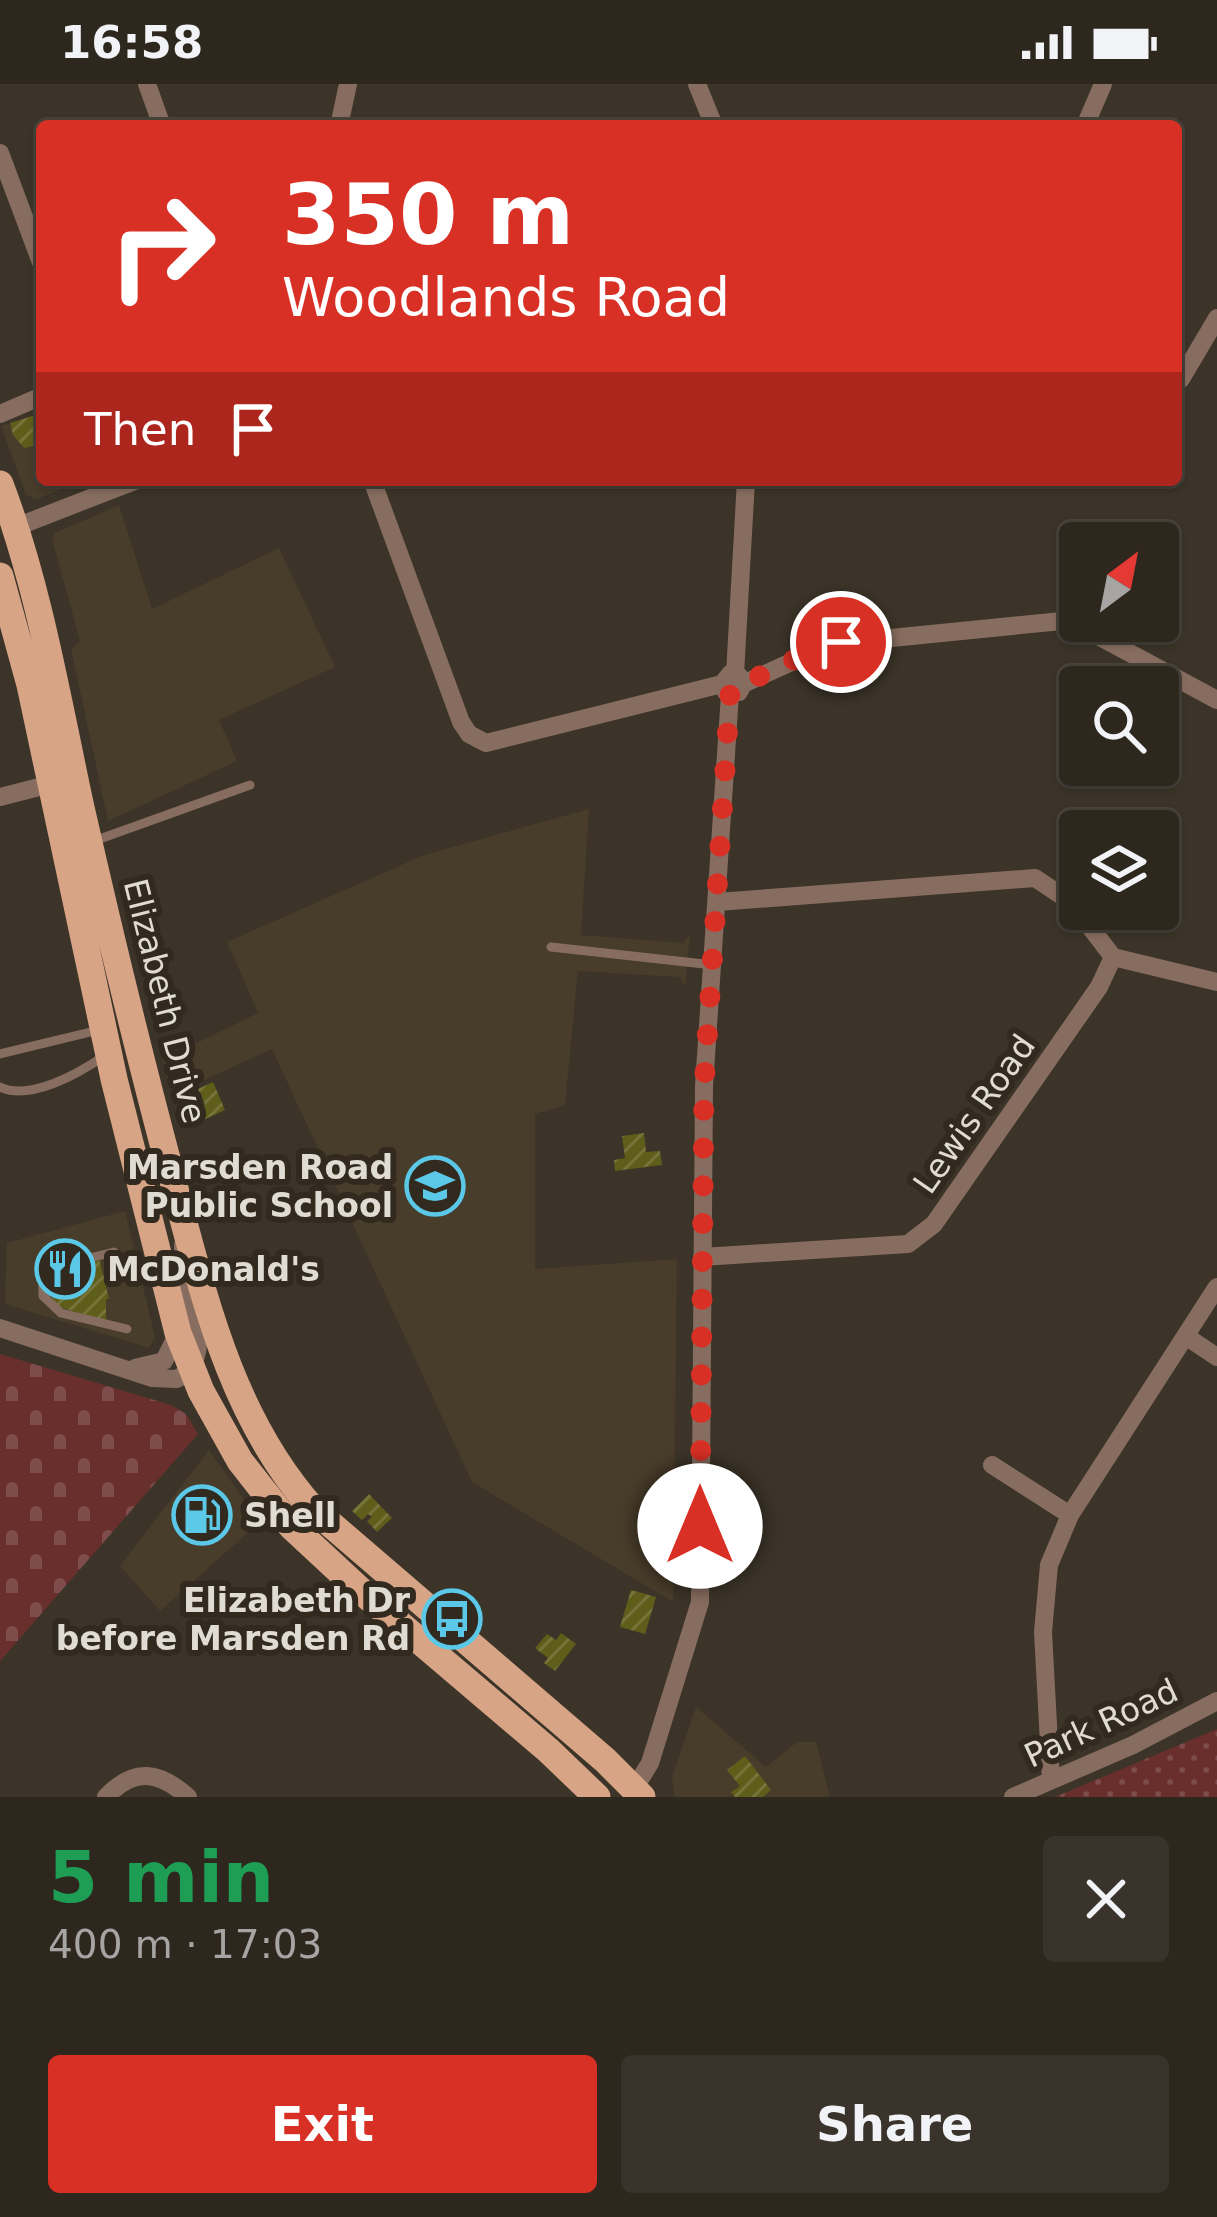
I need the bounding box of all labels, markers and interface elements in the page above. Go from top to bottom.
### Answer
text: 16:58 [60,16,203,69]
text: 350 m [282,166,574,264]
icon: right [84,168,240,324]
text: Woodlands Road [282,266,730,329]
icon: arrive [220,396,286,462]
text: Then [84,403,196,456]
north arrow [1059,522,1179,642]
map controls [1059,522,1179,930]
pin [790,591,892,693]
icon: arrive [808,609,874,675]
button: search [1059,666,1179,786]
button: layers [1059,810,1179,930]
street label: Elizabeth Drive [116,875,214,1127]
street label: Lewis Road [905,1027,1043,1201]
place label: Marsden Road Public School [127,1148,393,1225]
school or university icon: Marsden Road Public School [404,1155,466,1217]
restaurant icon: McDonald's [34,1238,96,1300]
place label: McDonald's [107,1250,320,1289]
position arrow [637,1463,763,1589]
fuel station icon: Shell [171,1484,233,1546]
place label: Shell [244,1496,336,1535]
place label: Elizabeth Dr before Marsden Rd [56,1581,411,1658]
bus stop icon: Elizabeth Dr before Marsden Rd [421,1588,483,1650]
street label: Park Road [1018,1671,1184,1775]
text: 5 min [48,1835,274,1919]
button: close [1043,1836,1169,1962]
text: 400 m · 17:03 [48,1922,322,1967]
button: Exit [48,2055,597,2193]
button: Share [621,2055,1169,2193]

